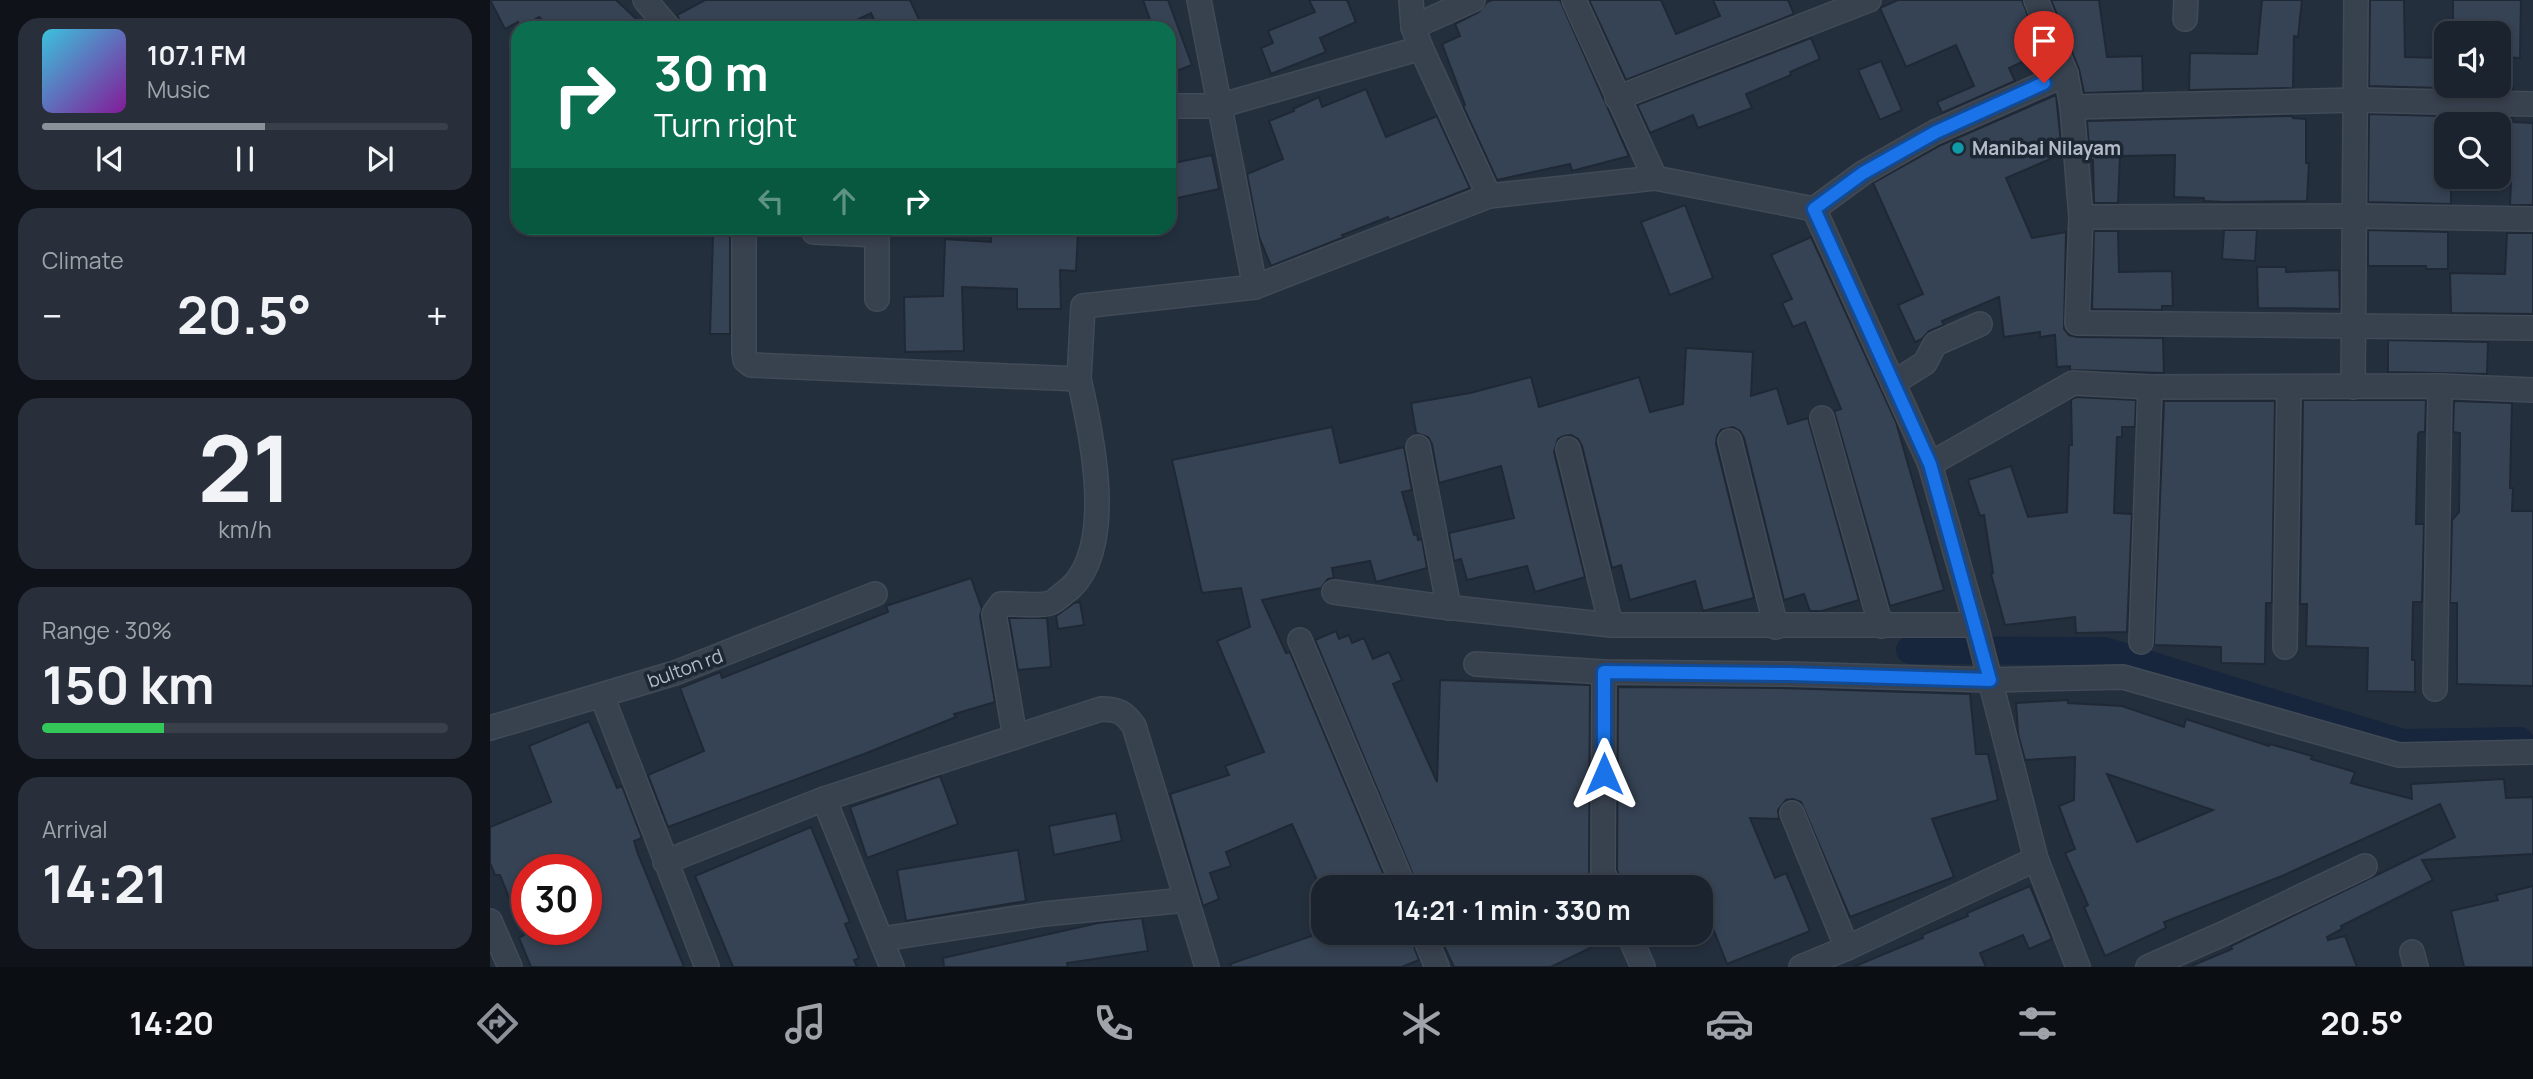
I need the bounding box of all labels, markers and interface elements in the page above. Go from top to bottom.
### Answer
pin [2014,11,2074,83]
map controls [2434,21,2511,189]
button: sound [2434,21,2511,98]
icon: arrive [2025,22,2063,60]
text: 107.1 FM [147,37,246,73]
text: 30 m [654,39,769,106]
icon: right [539,49,630,140]
text: Music [147,73,210,105]
text: Turn right [654,103,797,147]
button: search [2434,112,2511,189]
place label: Manibai Nilayam [1972,135,2121,161]
icon: previous [91,140,129,178]
icon: pause [226,140,264,178]
icon: next [361,140,399,178]
marker: Manibai Nilayam [1950,140,1966,156]
icon: left [752,182,790,220]
icon: ahead [825,182,863,220]
icon: right [898,182,936,220]
text: Climate [42,244,124,276]
text: 20.5° [177,279,312,350]
text: − [42,289,63,341]
text: + [426,289,448,341]
text: 21 [198,405,292,529]
text: km/h [218,513,272,545]
text: Range · 30% [42,614,172,646]
street label: bulton rd [644,642,726,694]
text: 150 km [42,649,215,720]
position arrow [1567,737,1641,811]
text: Arrival [42,813,108,845]
text: 14:21 [42,848,168,919]
speed limit sign: 30 [511,854,602,945]
text: 14:21 · 1 min · 330 m [1393,892,1631,928]
icon: directions [473,999,522,1048]
icon: music [781,999,830,1048]
icon: phone [1089,999,1138,1048]
icon: climate [1397,999,1446,1048]
icon: car [1705,999,1754,1048]
icon: filters [2013,999,2062,1048]
text: 14:20 [129,1001,214,1045]
text: 20.5° [2320,1001,2403,1045]

